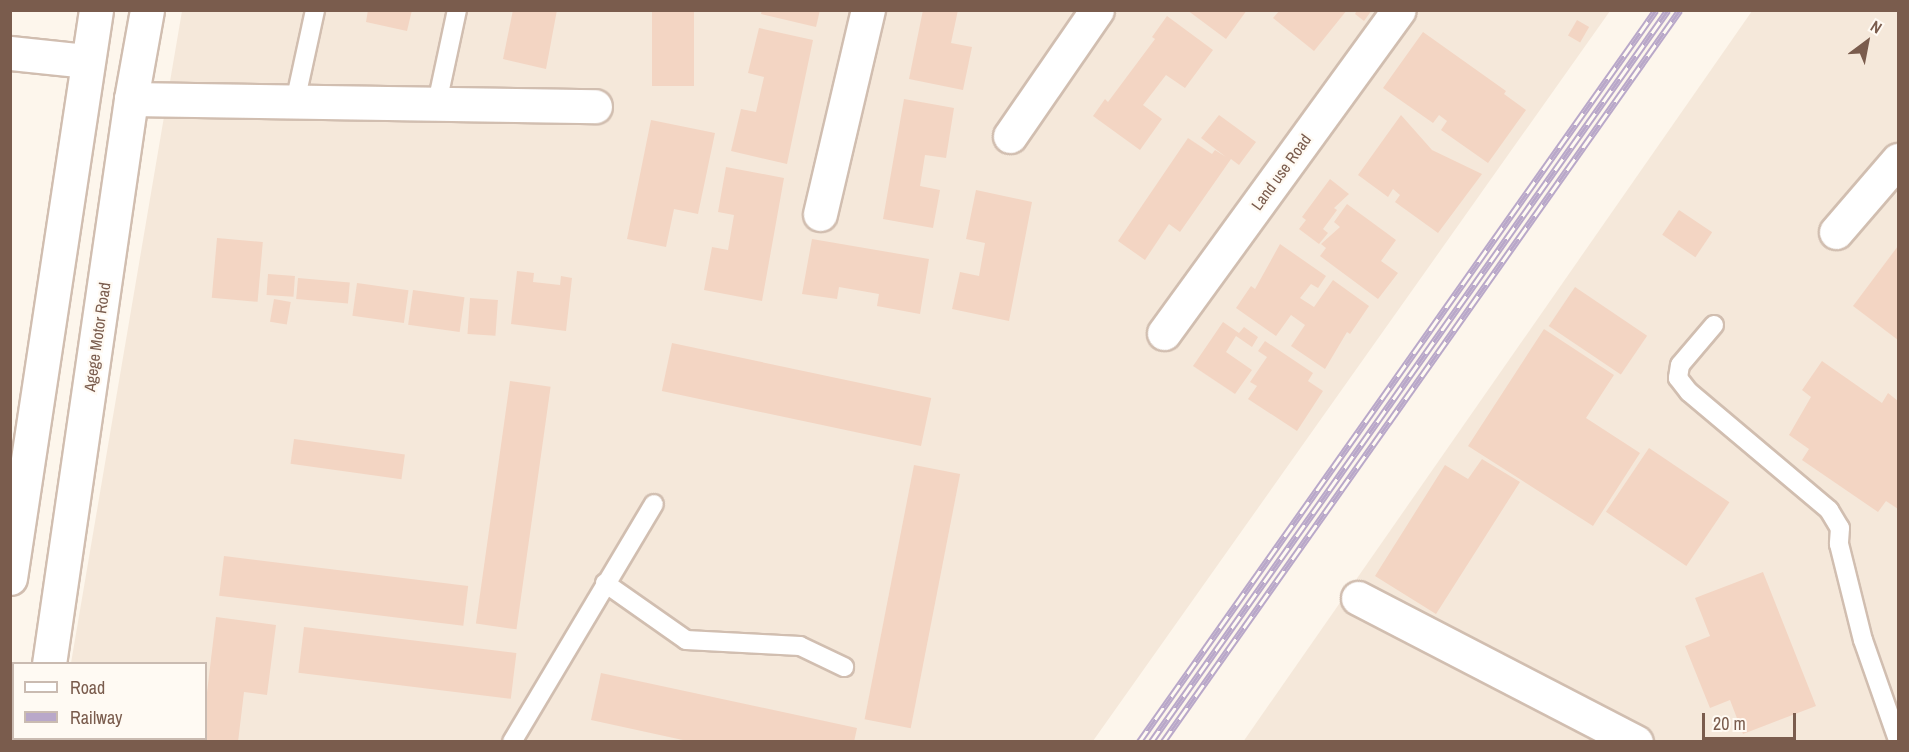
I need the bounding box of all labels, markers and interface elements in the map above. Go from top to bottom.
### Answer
north arrow [1837,12,1897,72]
text: N [1867,15,1886,39]
street label: Land use Road [1247,130,1315,214]
street label: Agege Motor Road [80,281,114,393]
legend [12,662,207,740]
text: Road [70,675,105,700]
scale bar [1705,701,1800,739]
text: Railway [70,705,123,730]
text: 20 m [1713,711,1746,736]

